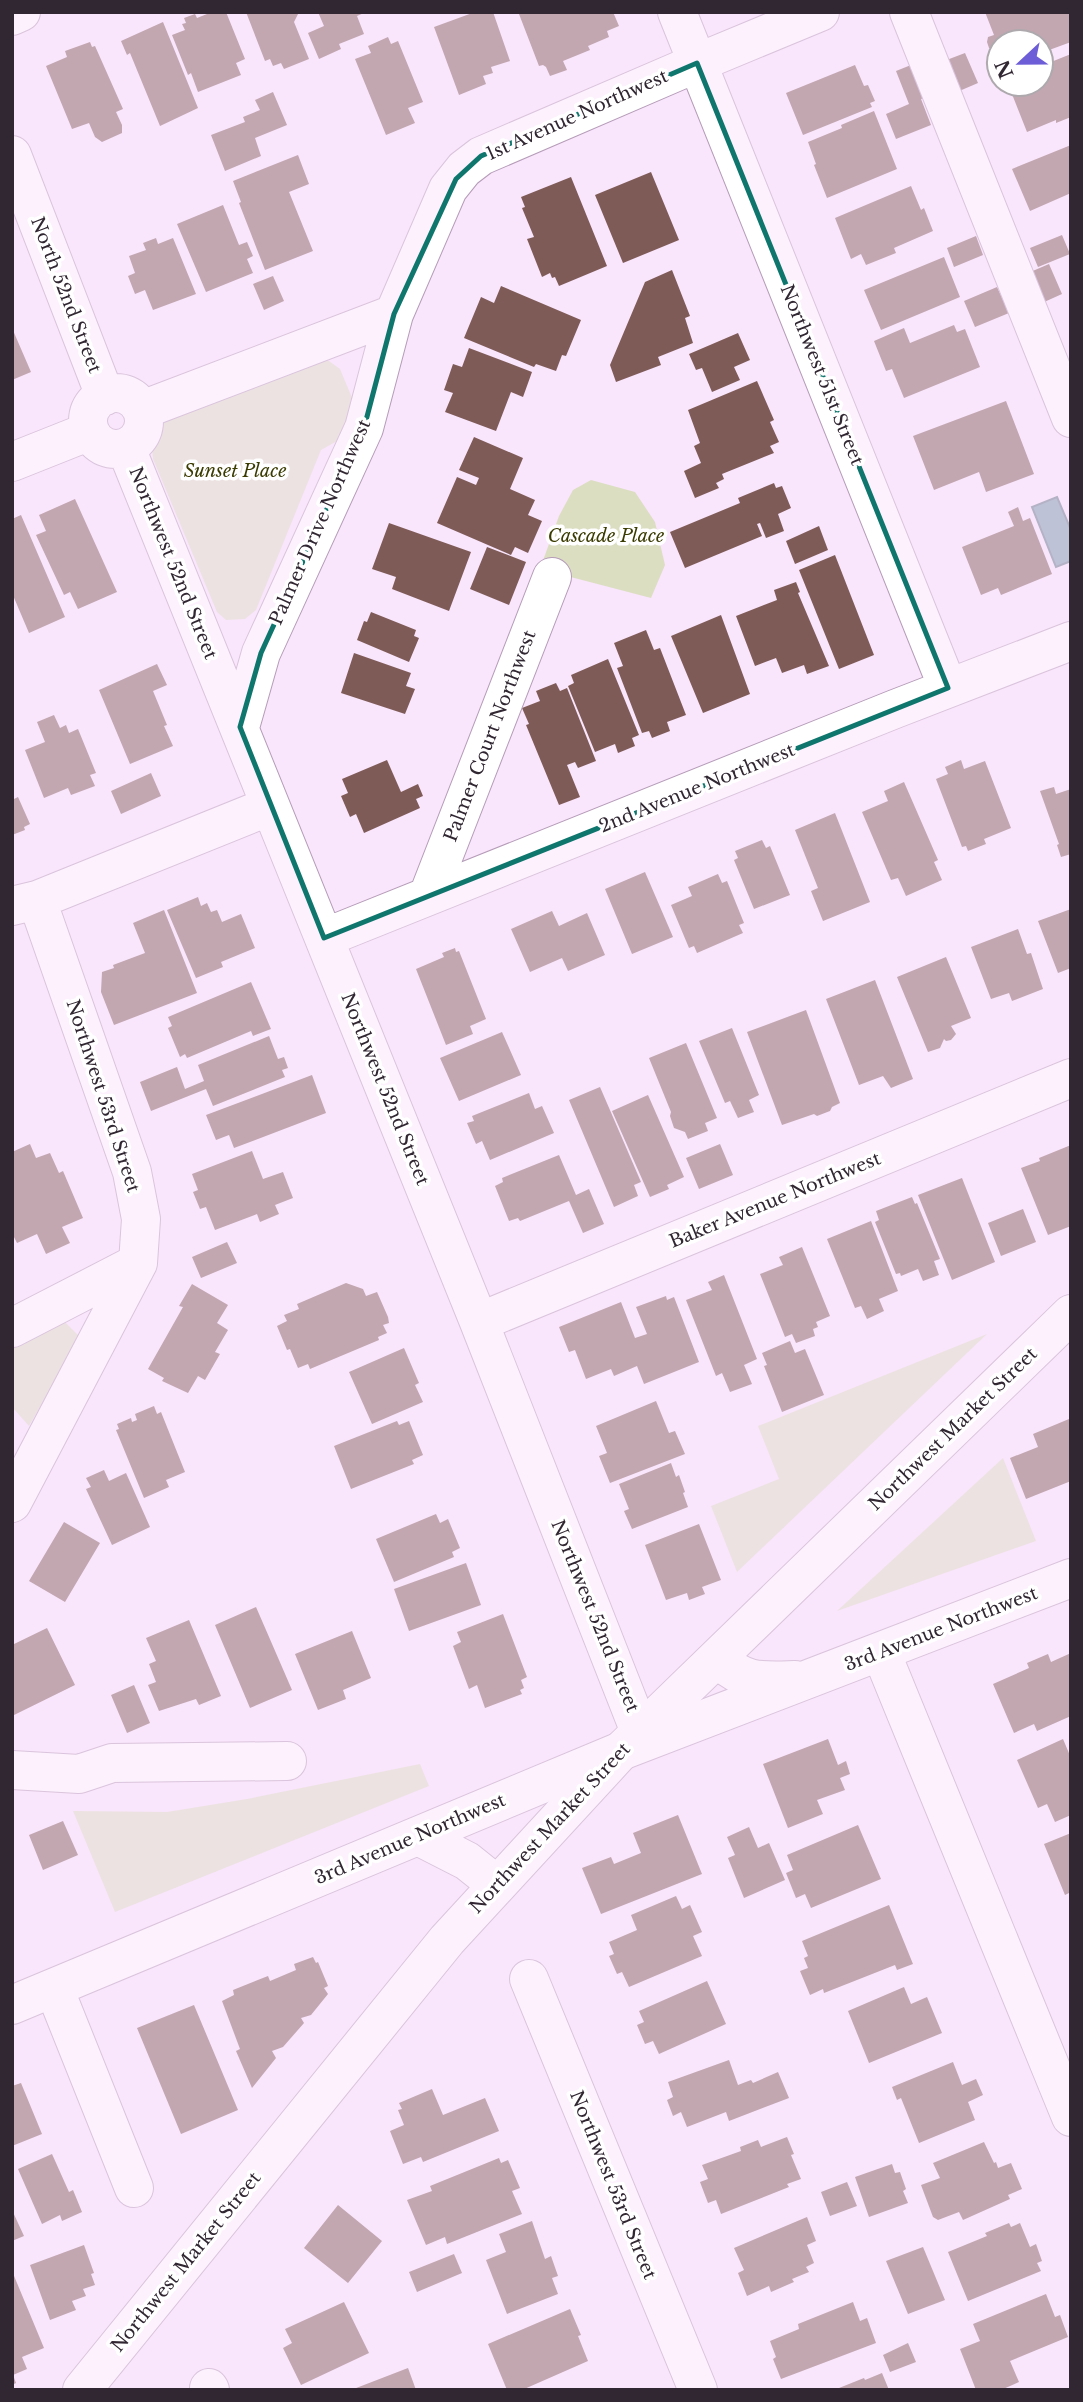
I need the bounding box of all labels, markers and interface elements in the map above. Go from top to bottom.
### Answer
north arrow [985,28,1055,98]
text: N [991,56,1019,82]
street label: 1st Avenue Northwest [483,65,671,165]
street label: North 52nd Street [26,214,106,376]
street label: Northwest 51st Street [776,281,868,469]
street label: Palmer Drive Northwest [265,416,375,628]
park label: Sunset Place [184,460,286,482]
street label: Northwest 52nd Street [124,464,222,663]
park label: Cascade Place [548,525,664,547]
street label: Palmer Court Northwest [439,627,541,845]
street label: 2nd Avenue Northwest [596,739,798,837]
street label: Northwest 52nd Street [336,990,434,1189]
street label: Northwest 53rd Street [61,997,145,1195]
street label: Baker Avenue Northwest [666,1147,884,1253]
street label: Northwest Market Street [864,1343,1042,1515]
street label: Northwest 52nd Street [546,1517,644,1716]
street label: 3rd Avenue Northwest [841,1582,1041,1676]
street label: Northwest Market Street [465,1738,635,1918]
street label: 3rd Avenue Northwest [311,1789,509,1889]
street label: Northwest 53rd Street [565,2087,661,2283]
street label: Northwest Market Street [107,2167,266,2357]

